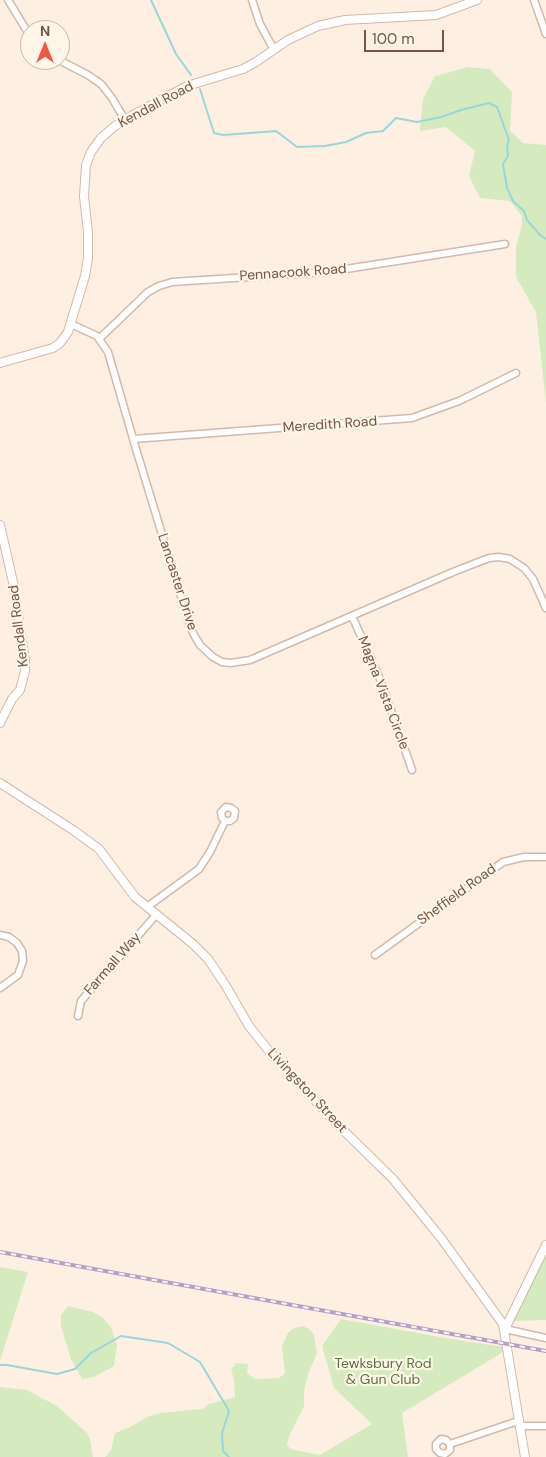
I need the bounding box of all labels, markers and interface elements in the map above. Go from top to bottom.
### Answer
north arrow [20,20,70,70]
scale bar [366,20,446,52]
text: N [40,22,50,40]
text: 100 m [372,29,415,49]
street label: Kendall Road [116,78,196,132]
street label: Pennacook Road [239,261,347,285]
street label: Meredith Road [282,413,378,437]
street label: Lancaster Drive [153,532,201,632]
street label: Kendall Road [6,584,32,668]
street label: Magna Vista Circle [354,634,412,752]
street label: Sheffield Road [414,861,500,929]
street label: Farmall Way [81,929,145,999]
street label: Livingston Street [264,1045,350,1137]
park label: Tewksbury Rod & Gun Club [334,1356,432,1388]

